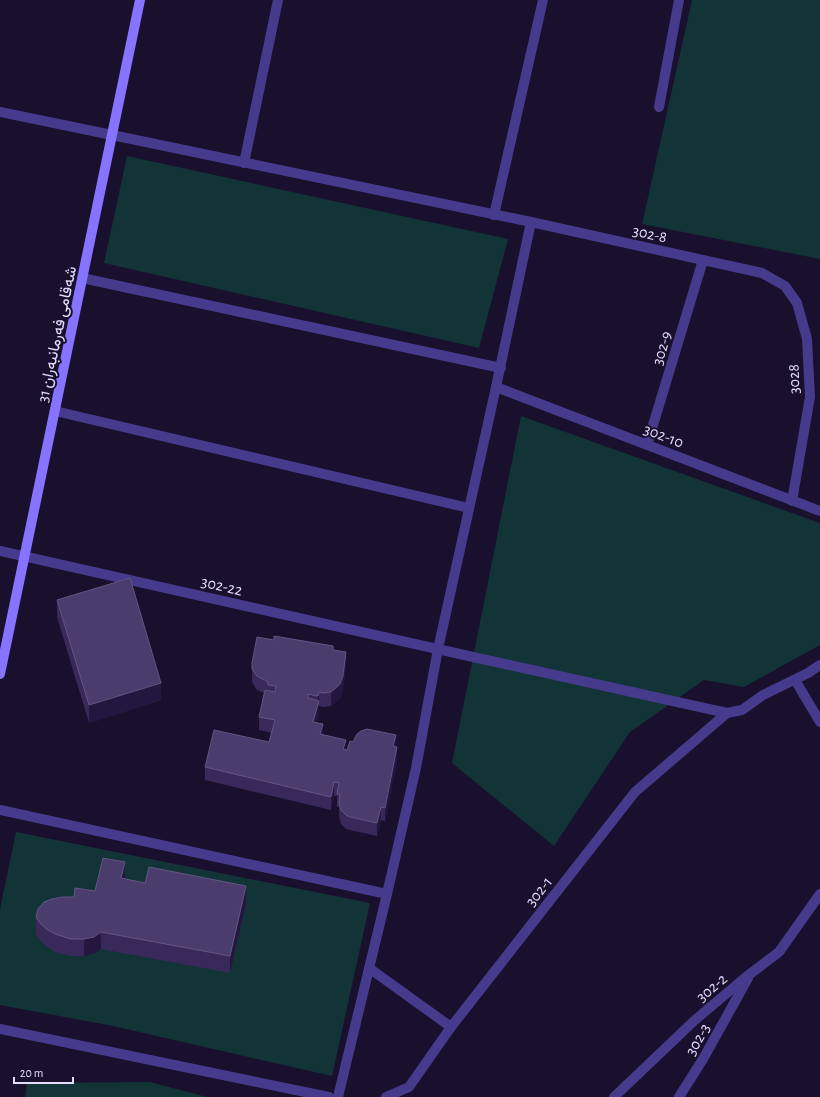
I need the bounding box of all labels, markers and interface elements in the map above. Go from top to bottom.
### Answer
street label: 302-8 [631,223,668,245]
street label: شەقامی فەرمانبەران 31 [35,265,81,404]
street label: 302-9 [649,329,675,367]
street label: 3028 [785,364,803,394]
street label: 302-10 [642,421,686,451]
street label: 302-22 [200,573,244,598]
street label: 302-1 [522,874,555,909]
street label: 302-2 [693,971,730,1005]
street label: 302-3 [682,1021,713,1058]
scale bar [14,1059,73,1085]
text: 20 m [20,1067,43,1079]

